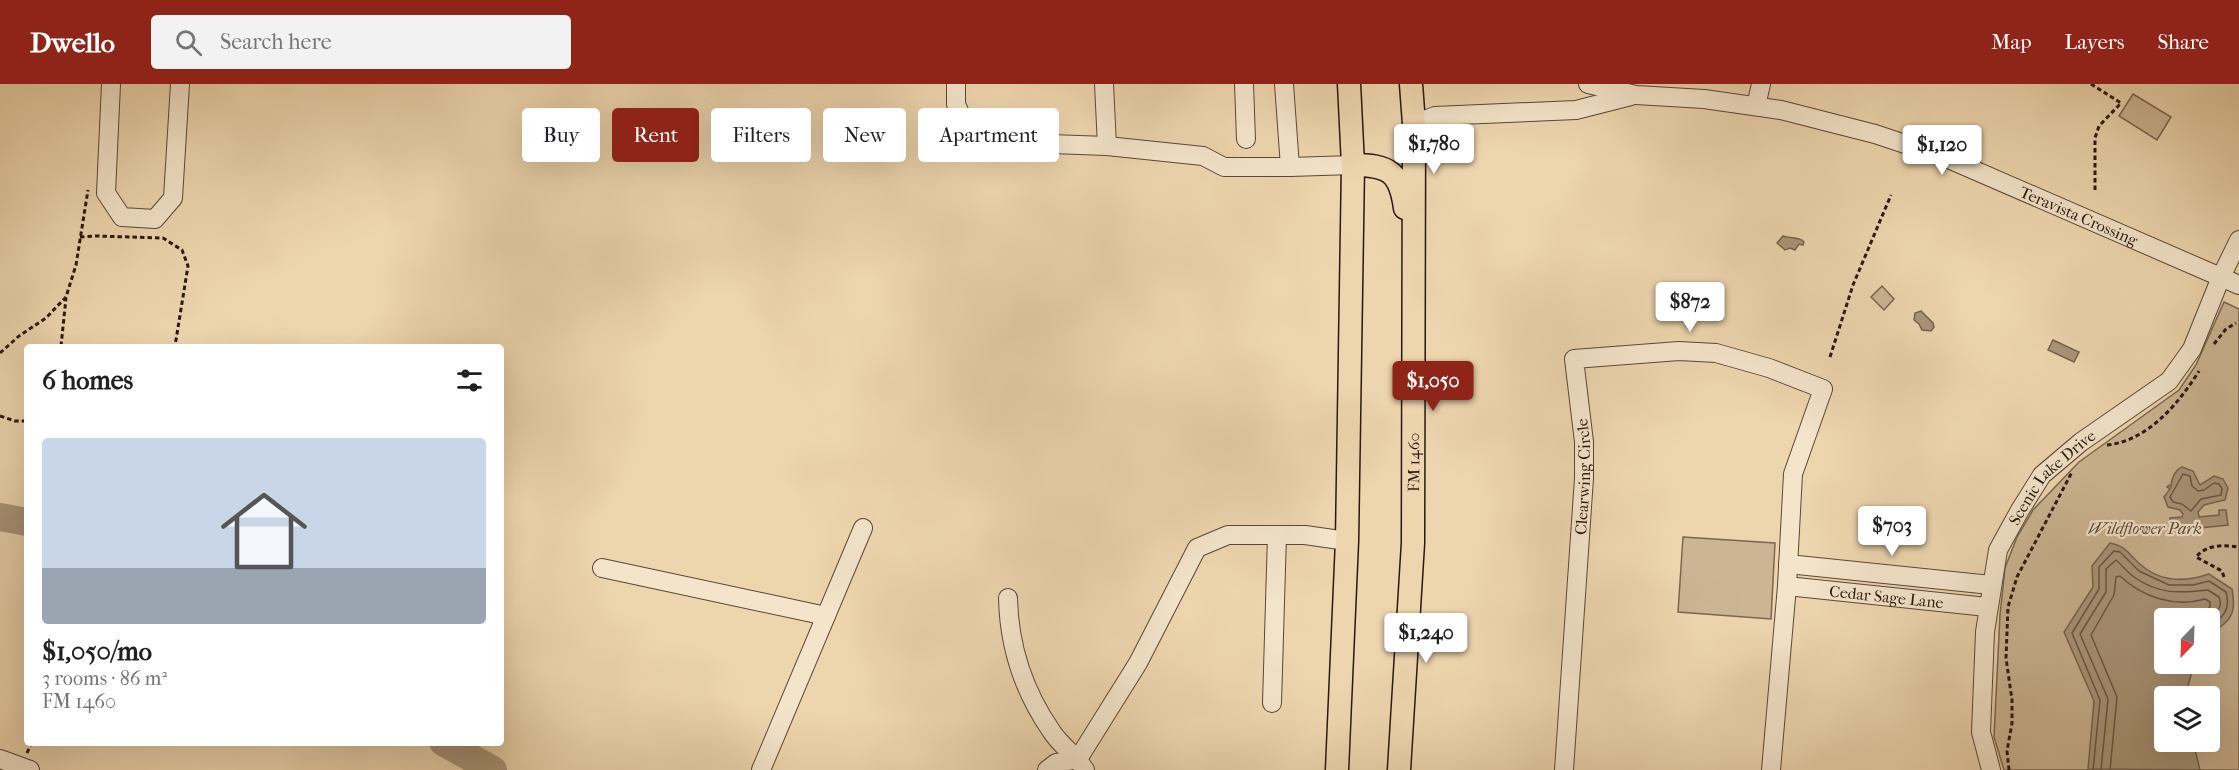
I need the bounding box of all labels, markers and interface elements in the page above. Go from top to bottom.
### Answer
search box [151,15,571,69]
text: Dwello [30,26,115,59]
icon: search [172,26,205,59]
text: Search here [220,29,332,55]
text: Map [1991,30,2032,54]
text: Layers [2065,30,2124,54]
text: Share [2157,30,2209,54]
chip: Buy [522,108,600,162]
chip: Rent [612,108,699,162]
chip: Filters [711,108,811,162]
chip: New [823,108,906,162]
chip: Apartment [918,108,1059,162]
pin: $1,780 [1385,124,1483,175]
pin: $1,120 [1893,125,1991,176]
text: $1,780 [1408,132,1460,155]
text: $1,120 [1917,133,1967,156]
street label: Teravista Crossing [2017,182,2141,250]
pin: $872 [1654,282,1726,333]
text: $872 [1670,290,1710,313]
pin: $1,050 [1384,361,1482,412]
icon: filters [453,364,486,397]
text: 6 homes [42,365,133,396]
text: $1,050 [1407,369,1459,392]
street label: Clearwing Circle [1571,417,1594,536]
street label: Scenic Lake Drive [2005,426,2099,529]
street label: FM 1460 [1404,433,1423,492]
icon: home [210,477,318,585]
pin: $703 [1856,506,1928,557]
text: $703 [1872,514,1912,537]
park label: Wildflower Park [2088,519,2202,538]
street label: Cedar Sage Lane [1828,581,1945,612]
north arrow [2154,608,2220,674]
map controls [2154,608,2220,752]
pin: $1,240 [1377,613,1475,664]
text: $1,240 [1398,621,1454,644]
text: $1,050/mo [42,636,152,667]
text: 3 rooms · 86 m² [42,667,167,690]
button: layers [2154,686,2220,752]
text: FM 1460 [42,690,116,713]

